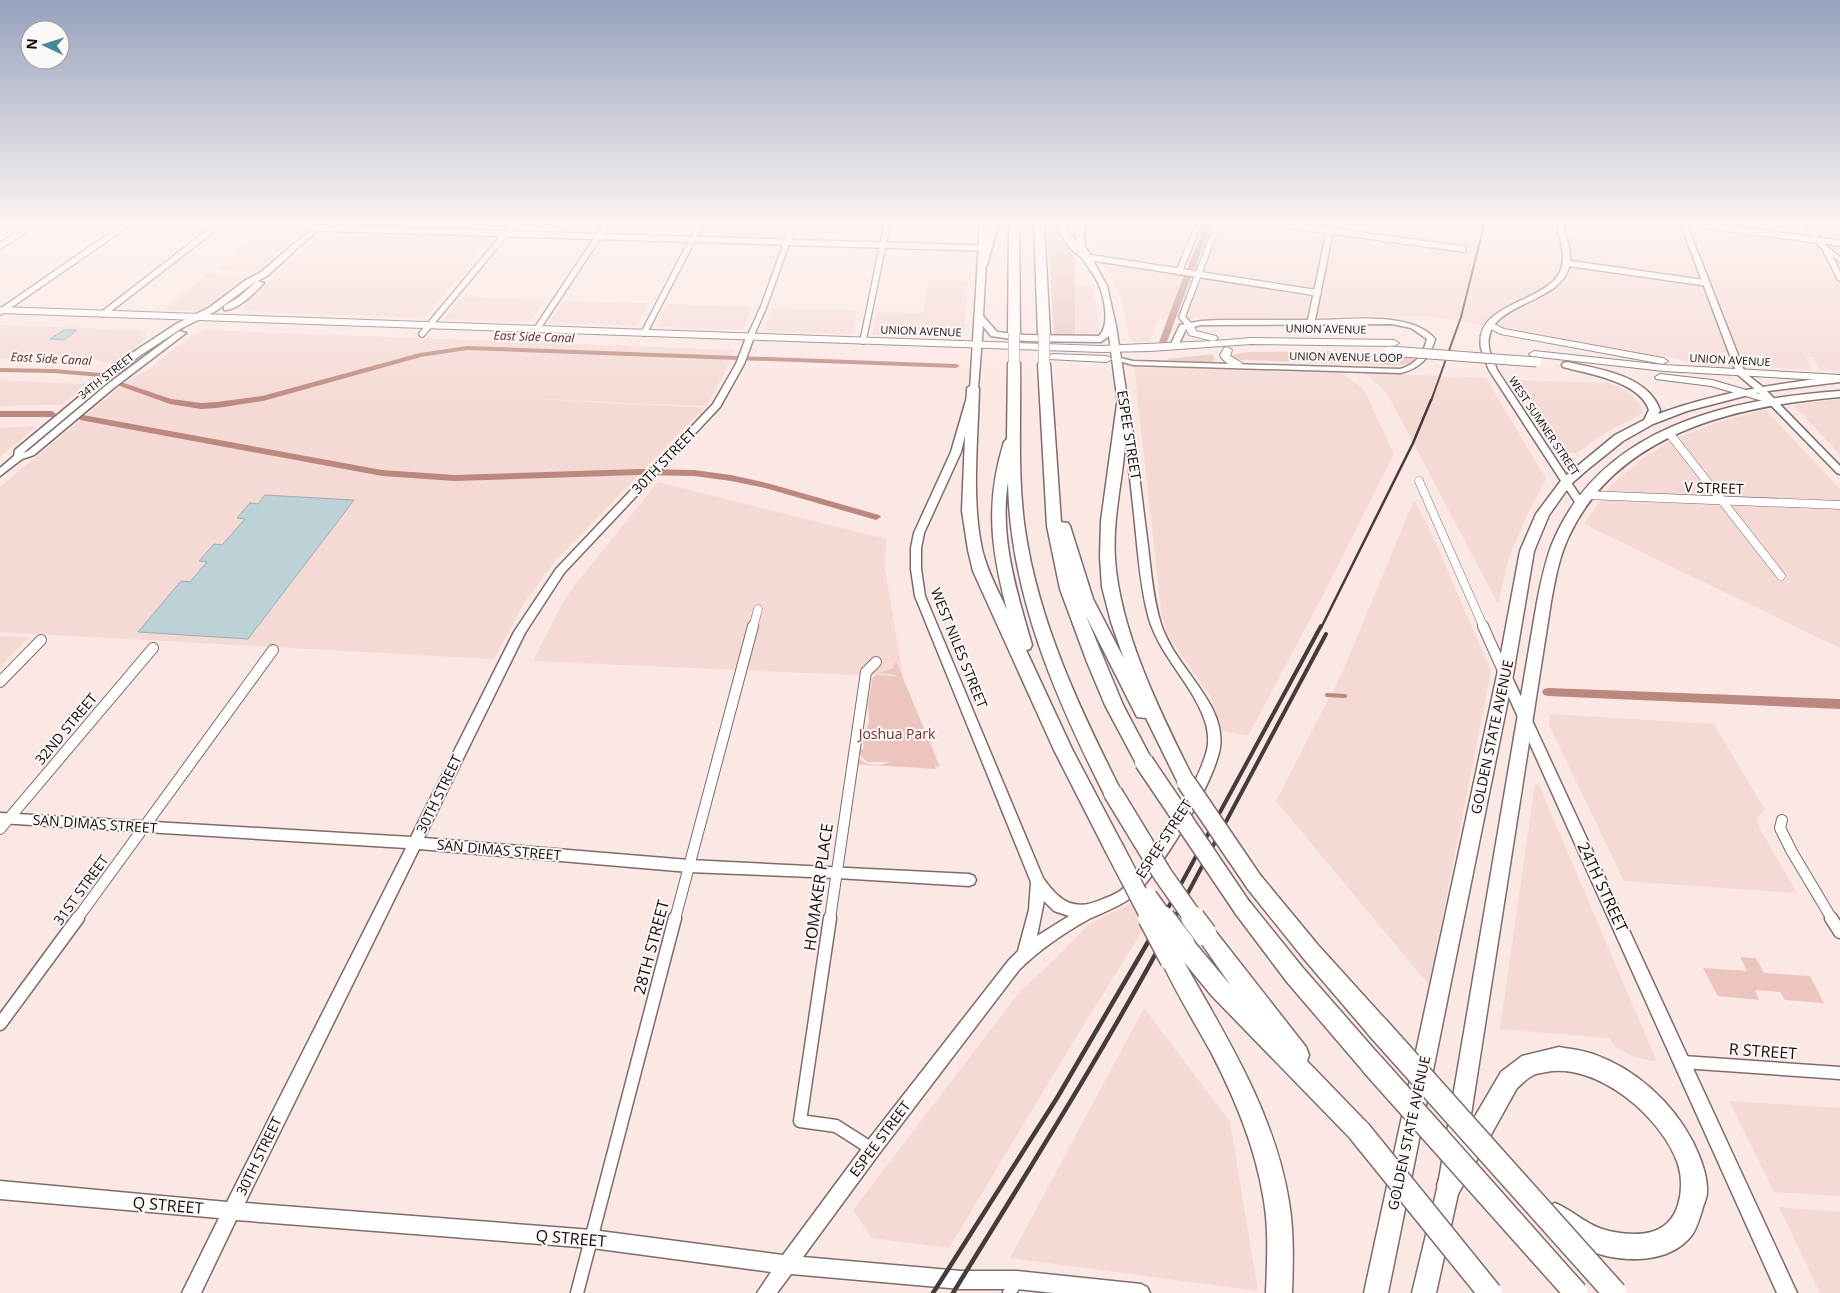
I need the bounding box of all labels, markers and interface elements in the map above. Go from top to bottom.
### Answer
north arrow [20,20,70,70]
text: N [22,38,41,50]
street label: UNION AVENUE [1285,320,1367,337]
street label: UNION AVENUE [880,322,962,339]
water label: East Side Canal [493,327,576,346]
water label: East Side Canal [10,348,93,369]
street label: UNION AVENUE LOOP [1289,348,1403,365]
street label: 34TH STREET [75,349,137,402]
street label: UNION AVENUE [1689,350,1771,369]
street label: WEST SUMNER STREET [1506,373,1583,478]
street label: ESPEE STREET [1113,389,1146,481]
street label: 30TH STREET [627,423,700,498]
street label: V STREET [1684,477,1744,498]
street label: WEST NILES STREET [927,585,992,711]
street label: GOLDEN STATE AVENUE [1466,658,1517,816]
street label: 32ND STREET [30,689,101,768]
park label: Joshua Park [857,724,936,743]
street label: 30TH STREET [411,751,466,836]
street label: ESPEE STREET [1131,795,1196,882]
street label: SAN DIMAS STREET [32,810,158,837]
street label: HOMAKER PLACE [798,822,838,952]
street label: SAN DIMAS STREET [436,835,562,864]
street label: 24TH STREET [1573,838,1634,936]
street label: 31ST STREET [49,851,113,929]
street label: 28TH STREET [628,897,674,997]
street label: R STREET [1728,1038,1798,1064]
street label: GOLDEN STATE AVENUE [1383,1054,1434,1212]
street label: ESPEE STREET [845,1097,915,1181]
street label: 30TH STREET [231,1113,286,1198]
street label: Q STREET [132,1191,204,1219]
street label: Q STREET [535,1224,607,1252]

